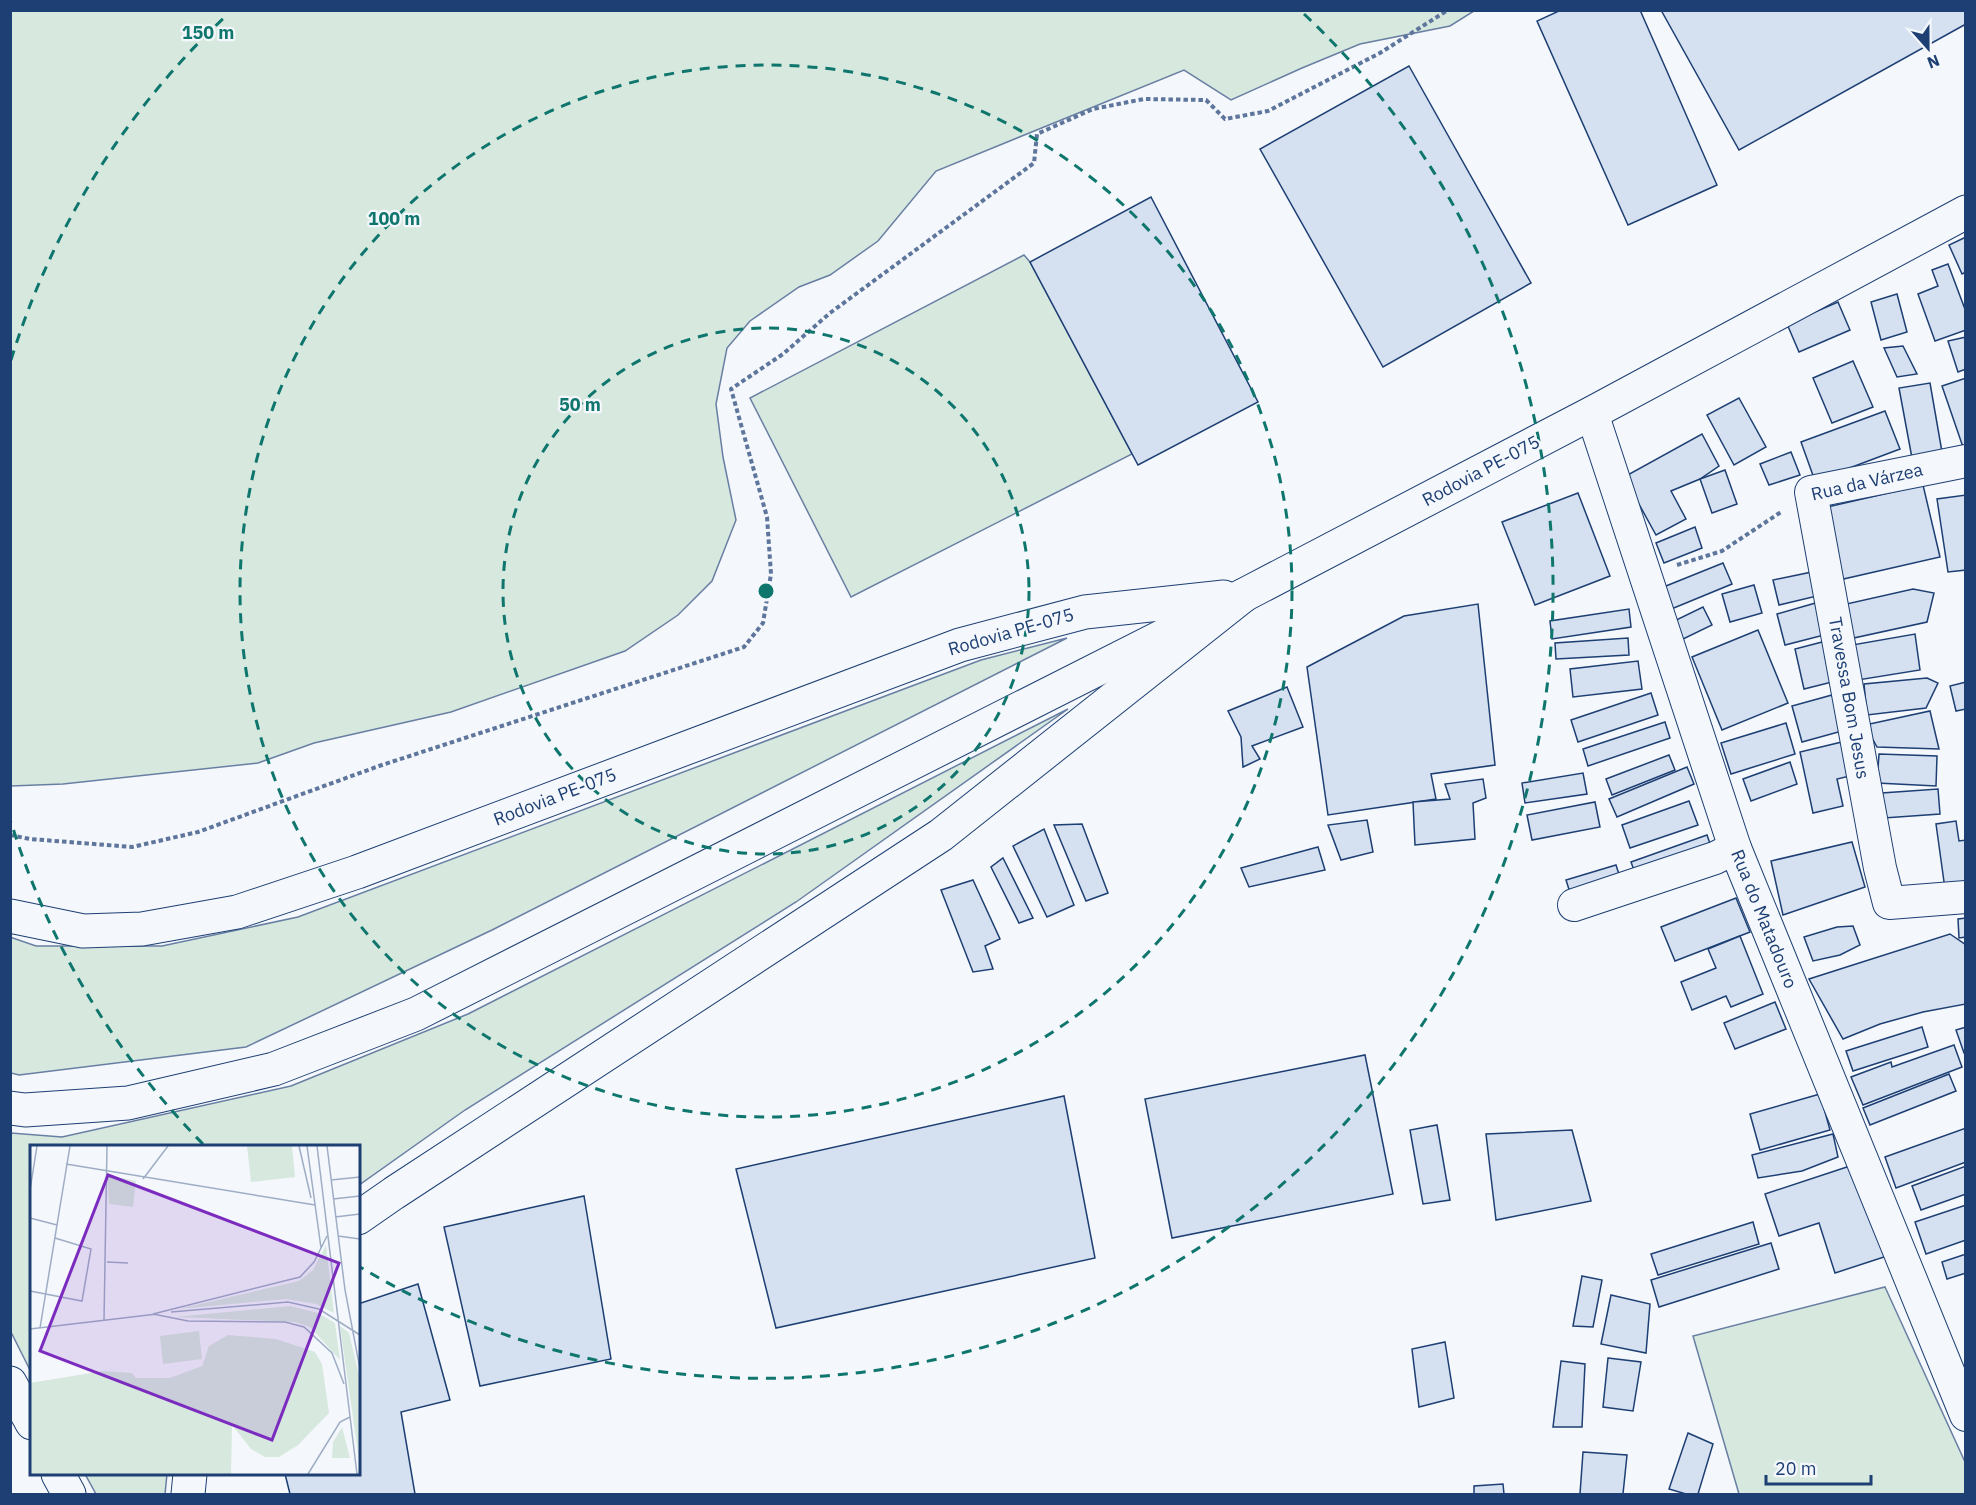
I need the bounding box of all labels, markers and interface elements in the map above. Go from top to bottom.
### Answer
north arrow [1898,18,1958,78]
text: 150 m [182,21,234,44]
text: N [1924,51,1942,73]
text: 100 m [368,207,420,230]
text: 50 m [559,393,601,416]
street label: Rodovia PE-075 [1418,430,1544,511]
street label: Rua da Várzea [1809,457,1925,506]
centre of rings [756,581,776,601]
street label: Rodovia PE-075 [945,603,1076,660]
street label: Travessa Bom Jesus [1824,615,1875,781]
street label: Rodovia PE-075 [490,763,620,831]
street label: Rua do Matadouro [1726,846,1803,992]
inset map [30,1145,360,1475]
scale bar [1766,1448,1871,1486]
text: 20 m [1775,1457,1817,1480]

